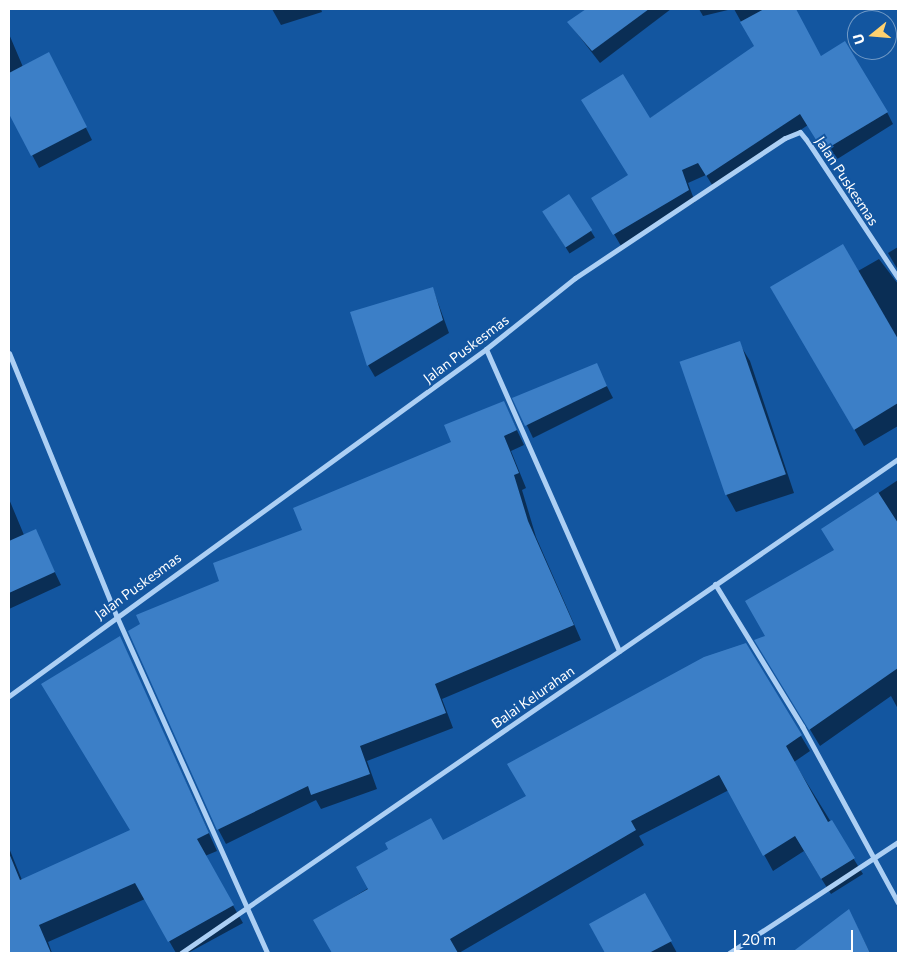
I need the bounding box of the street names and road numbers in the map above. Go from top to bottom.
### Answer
street label: Jalan Puskesmas [812,133,882,229]
street label: Jalan Puskesmas [420,311,512,387]
street label: Jalan Puskesmas [91,549,185,623]
street label: Balai Kelurahan [488,662,578,732]

